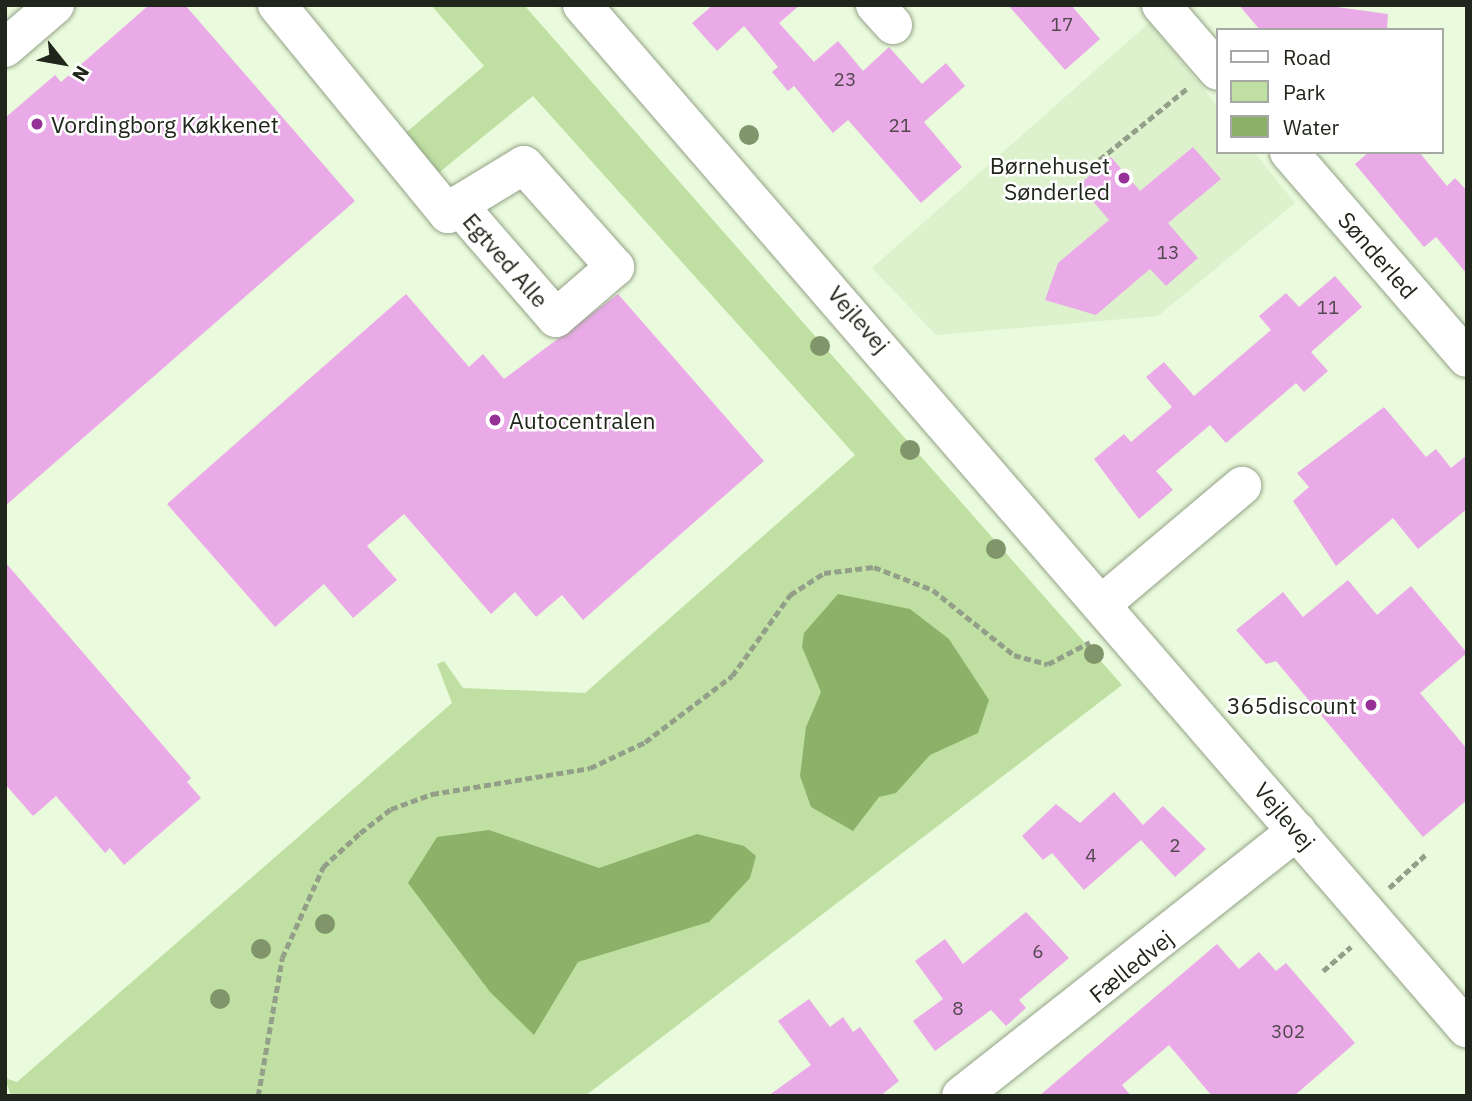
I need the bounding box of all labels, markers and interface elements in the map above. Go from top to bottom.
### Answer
house number: 17 [1051,14,1073,36]
north arrow [28,28,98,98]
legend [1216,28,1444,154]
text: Road [1283,43,1331,71]
text: N [67,62,95,86]
house number: 23 [834,69,856,91]
text: Park [1283,78,1326,106]
place label: Vordingborg Køkkenet [51,110,279,138]
text: Water [1283,113,1339,141]
house number: 21 [889,115,911,137]
marker: Vordingborg Køkkenet [29,116,45,132]
place label: Børnehuset Sønderled [990,151,1110,205]
marker: Børnehuset Sønderled [1116,170,1132,186]
street label: Sønderled [1333,206,1423,304]
street label: Egtved Alle [458,207,554,313]
house number: 13 [1157,242,1179,264]
street label: Vejlevej [822,280,896,358]
house number: 11 [1317,297,1339,319]
place label: Autocentralen [509,406,655,434]
marker: Autocentralen [487,412,503,428]
place label: 365discount [1227,691,1357,719]
marker: 365discount [1363,697,1379,713]
street label: Vejlevej [1249,777,1321,855]
house number: 2 [1169,835,1181,857]
house number: 4 [1085,845,1097,867]
street label: Fælledvej [1084,924,1178,1008]
house number: 6 [1032,941,1044,963]
house number: 8 [952,998,964,1020]
house number: 302 [1271,1021,1305,1043]

